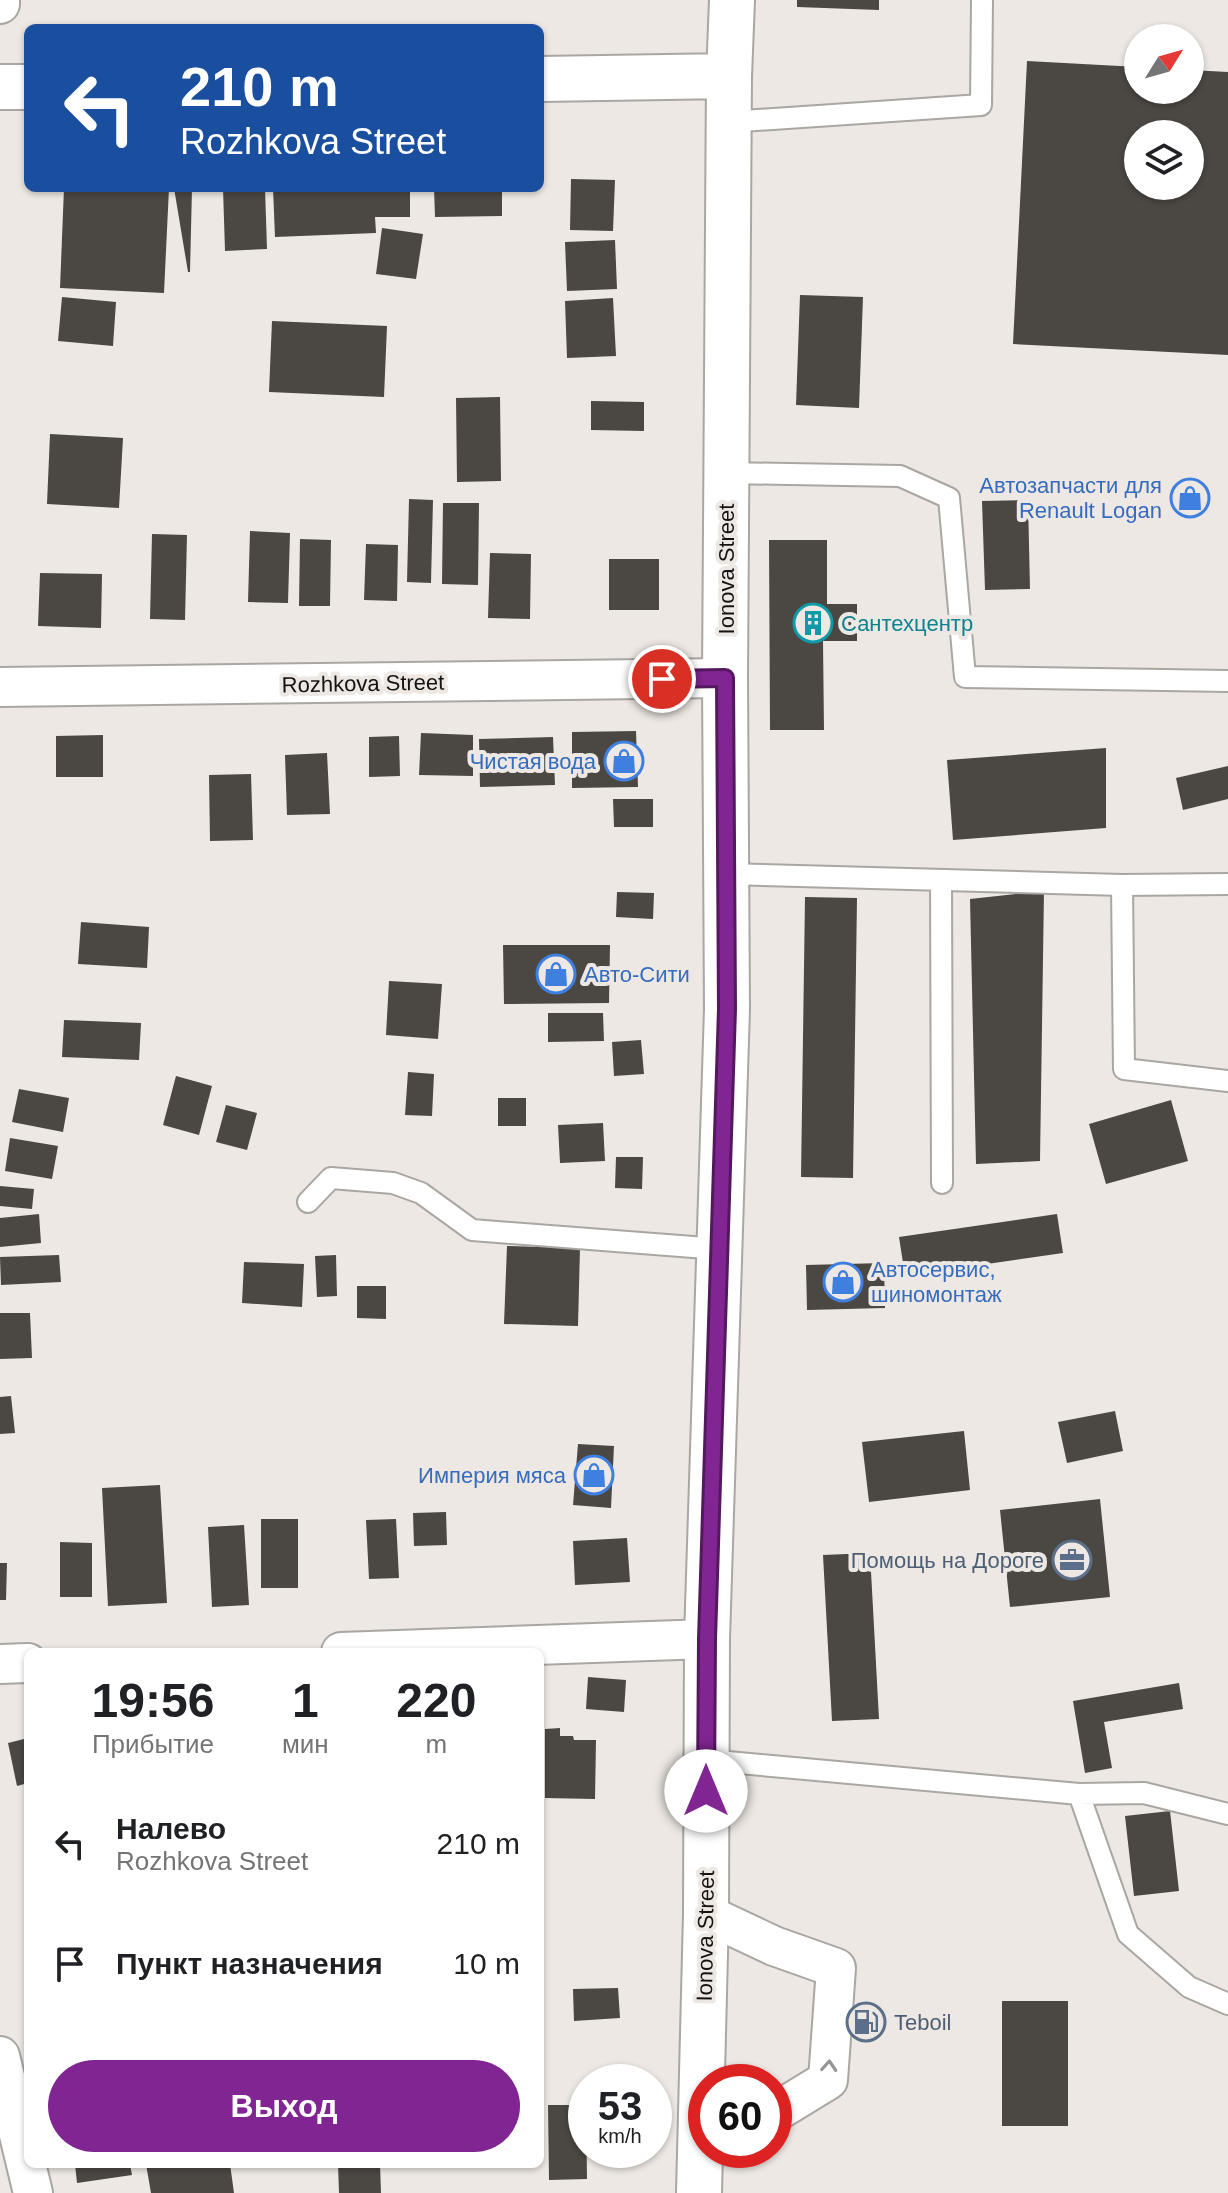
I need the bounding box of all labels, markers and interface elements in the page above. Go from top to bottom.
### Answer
north arrow [1124,24,1204,104]
map controls [1124,24,1204,200]
text: 210 m [180,55,339,118]
icon: left [48,56,152,160]
button: layers [1124,120,1204,200]
text: Rozhkova Street [180,121,446,162]
place label: Автозапчасти для Renault Logan [979,473,1162,523]
shop icon: Автозапчасти для Renault Logan [1169,477,1211,519]
street label: Ionova Street [714,504,739,634]
building icon: Сантехцентр [792,602,834,644]
place label: Сантехцентр [841,611,973,636]
pin [628,645,696,713]
icon: arrive [640,657,684,701]
street label: Rozhkova Street [281,670,445,697]
shop icon: Чистая вода [603,740,645,782]
place label: Чистая вода [470,749,597,774]
shop icon: Авто-Сити [535,953,577,995]
place label: Авто-Сити [584,962,690,987]
place label: Автосервис, шиномонтаж [871,1257,1002,1307]
shop icon: Автосервис, шиномонтаж [822,1261,864,1303]
shop icon: Империя мяса [573,1454,615,1496]
place label: Империя мяса [418,1463,567,1488]
office icon: Помощь на Дороге [1051,1539,1093,1581]
place label: Помощь на Дороге [851,1548,1044,1573]
text: 19:56 [92,1674,214,1727]
text: 1 [292,1674,319,1727]
text: 220 [396,1674,476,1727]
text: Прибытие [92,1729,214,1759]
text: мин [282,1729,329,1759]
text: m [426,1729,447,1759]
position arrow [664,1749,748,1833]
text: Налево [116,1812,226,1845]
icon: left [48,1822,92,1866]
text: 210 m [437,1827,520,1860]
text: Rozhkova Street [116,1846,308,1876]
street label: Ionova Street [692,1870,719,2002]
icon: arrive [48,1942,92,1986]
text: Пункт назначения [116,1947,383,1980]
text: 10 m [453,1947,520,1980]
fuel station icon: Teboil [845,2001,887,2043]
place label: Teboil [894,2010,951,2035]
one-way arrow [820,2059,837,2072]
button: Выход [48,2060,520,2152]
speed limit sign: 60 [688,2064,792,2168]
text: 53 [598,2084,642,2128]
text: km/h [598,2125,642,2147]

